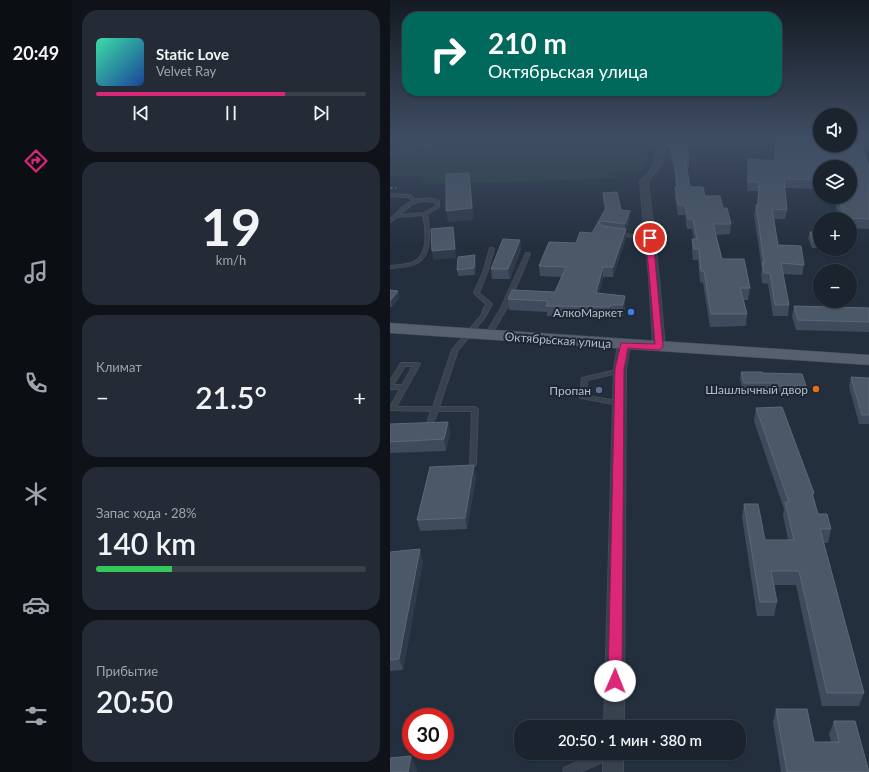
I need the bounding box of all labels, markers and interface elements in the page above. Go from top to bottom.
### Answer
text: 210 m [488,26,567,60]
icon: right [422,28,474,80]
text: 20:49 [13,42,59,64]
text: Static Love [156,45,229,63]
text: Октябрьская улица [488,60,648,82]
text: Velvet Ray [156,63,216,79]
icon: previous [130,102,152,124]
icon: pause [220,102,242,124]
icon: next [310,102,332,124]
map controls [813,108,857,308]
button: sound [813,108,857,152]
icon: directions [22,147,50,175]
button: layers [813,160,857,204]
text: 19 [201,195,261,257]
button: + [813,212,857,256]
pin [633,221,667,255]
icon: arrive [639,227,661,249]
text: km/h [216,252,246,268]
icon: music [22,258,50,286]
button: − [813,264,857,308]
place label: АлкоМаркет [553,305,623,320]
marker: АлкоМаркет [626,307,636,317]
street label: Октябрьская улица [504,329,612,351]
text: Климат [96,359,142,375]
icon: phone [22,369,50,397]
text: 21.5° [195,379,267,415]
place label: Шашлычный двор [705,382,808,397]
place label: Пропан [549,383,591,398]
text: − [96,384,109,411]
text: + [353,384,366,411]
marker: Шашлычный двор [811,384,821,394]
marker: Пропан [594,385,604,395]
icon: climate [22,480,50,508]
text: Запас хода · 28% [96,505,197,521]
text: 140 km [96,525,196,561]
icon: car [22,591,50,619]
position arrow [594,660,636,702]
text: Прибытие [96,663,158,679]
text: 20:50 [96,683,173,719]
icon: filters [22,702,50,730]
speed limit sign: 30 [402,708,454,760]
text: 20:50 · 1 мин · 380 m [558,731,702,749]

